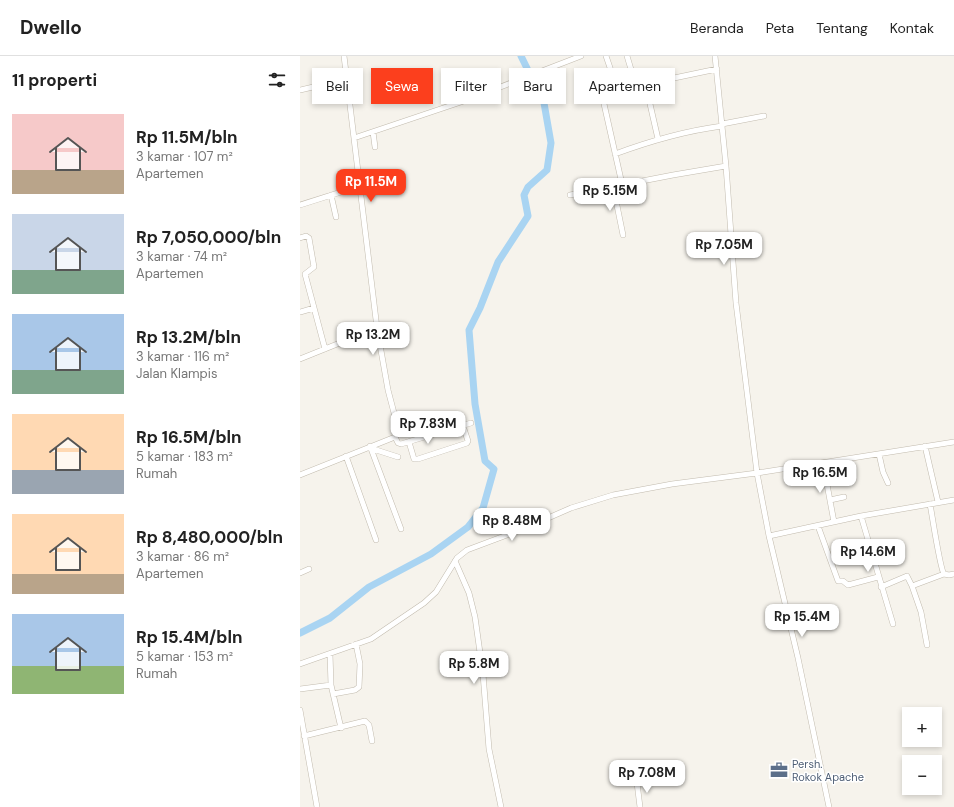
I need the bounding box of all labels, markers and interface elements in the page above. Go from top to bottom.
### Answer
text: Dwello [20,15,82,40]
text: Beranda [690,19,744,37]
text: Peta [766,19,794,37]
text: Tentang [816,19,868,37]
text: Kontak [890,19,934,37]
chip: Beli [312,68,363,104]
chip: Sewa [371,68,433,104]
chip: Filter [441,68,501,104]
chip: Baru [509,68,566,104]
chip: Apartemen [574,68,675,104]
text: 11 properti [12,69,97,91]
icon: filters [266,69,288,91]
text: Rp 11.5M/bln [136,126,238,148]
icon: home [44,130,92,178]
text: 3 kamar · 107 m² [136,148,233,165]
text: Apartemen [136,165,203,182]
pin: Rp 11.5M [330,169,412,203]
text: Rp 11.5M [345,173,397,190]
pin: Rp 5.15M [569,178,651,212]
text: Rp 5.15M [582,182,638,199]
text: Rp 7,050,000/bln [136,226,281,248]
icon: home [44,230,92,278]
pin: Rp 7.05M [683,232,765,266]
text: Rp 7.05M [695,236,753,253]
text: 3 kamar · 74 m² [136,248,227,265]
text: Apartemen [136,265,203,282]
pin: Rp 13.2M [332,322,414,356]
text: Rp 13.2M/bln [136,326,241,348]
text: Rp 13.2M [346,326,400,343]
icon: home [44,330,92,378]
text: 3 kamar · 116 m² [136,348,229,365]
text: Jalan Klampis [136,365,217,382]
pin: Rp 7.83M [387,411,469,445]
text: Rp 7.83M [400,415,456,432]
text: Rp 16.5M/bln [136,426,242,448]
icon: home [44,430,92,478]
text: 5 kamar · 183 m² [136,448,233,465]
pin: Rp 16.5M [779,460,861,494]
text: Rp 16.5M [792,464,848,481]
text: Rumah [136,465,177,482]
pin: Rp 8.48M [471,508,553,542]
text: Rp 8.48M [482,512,542,529]
text: Rp 8,480,000/bln [136,526,283,548]
icon: home [44,530,92,578]
pin: Rp 14.6M [827,539,909,573]
text: Rp 14.6M [840,543,896,560]
text: 3 kamar · 86 m² [136,548,229,565]
text: Apartemen [136,565,203,582]
pin: Rp 15.4M [761,604,843,638]
text: Rp 15.4M [774,608,830,625]
text: Rp 15.4M/bln [136,626,242,648]
icon: home [44,630,92,678]
text: 5 kamar · 153 m² [136,648,233,665]
pin: Rp 5.8M [437,651,511,685]
text: Rp 5.8M [449,655,499,672]
text: Rumah [136,665,177,682]
map controls [902,707,942,795]
button: + [902,707,942,747]
button: − [902,755,942,795]
place label: Persh. Rokok Apache [792,757,864,784]
pin: Rp 7.08M [606,760,688,794]
office icon: Persh. Rokok Apache [769,760,789,780]
text: Rp 7.08M [618,764,676,781]

